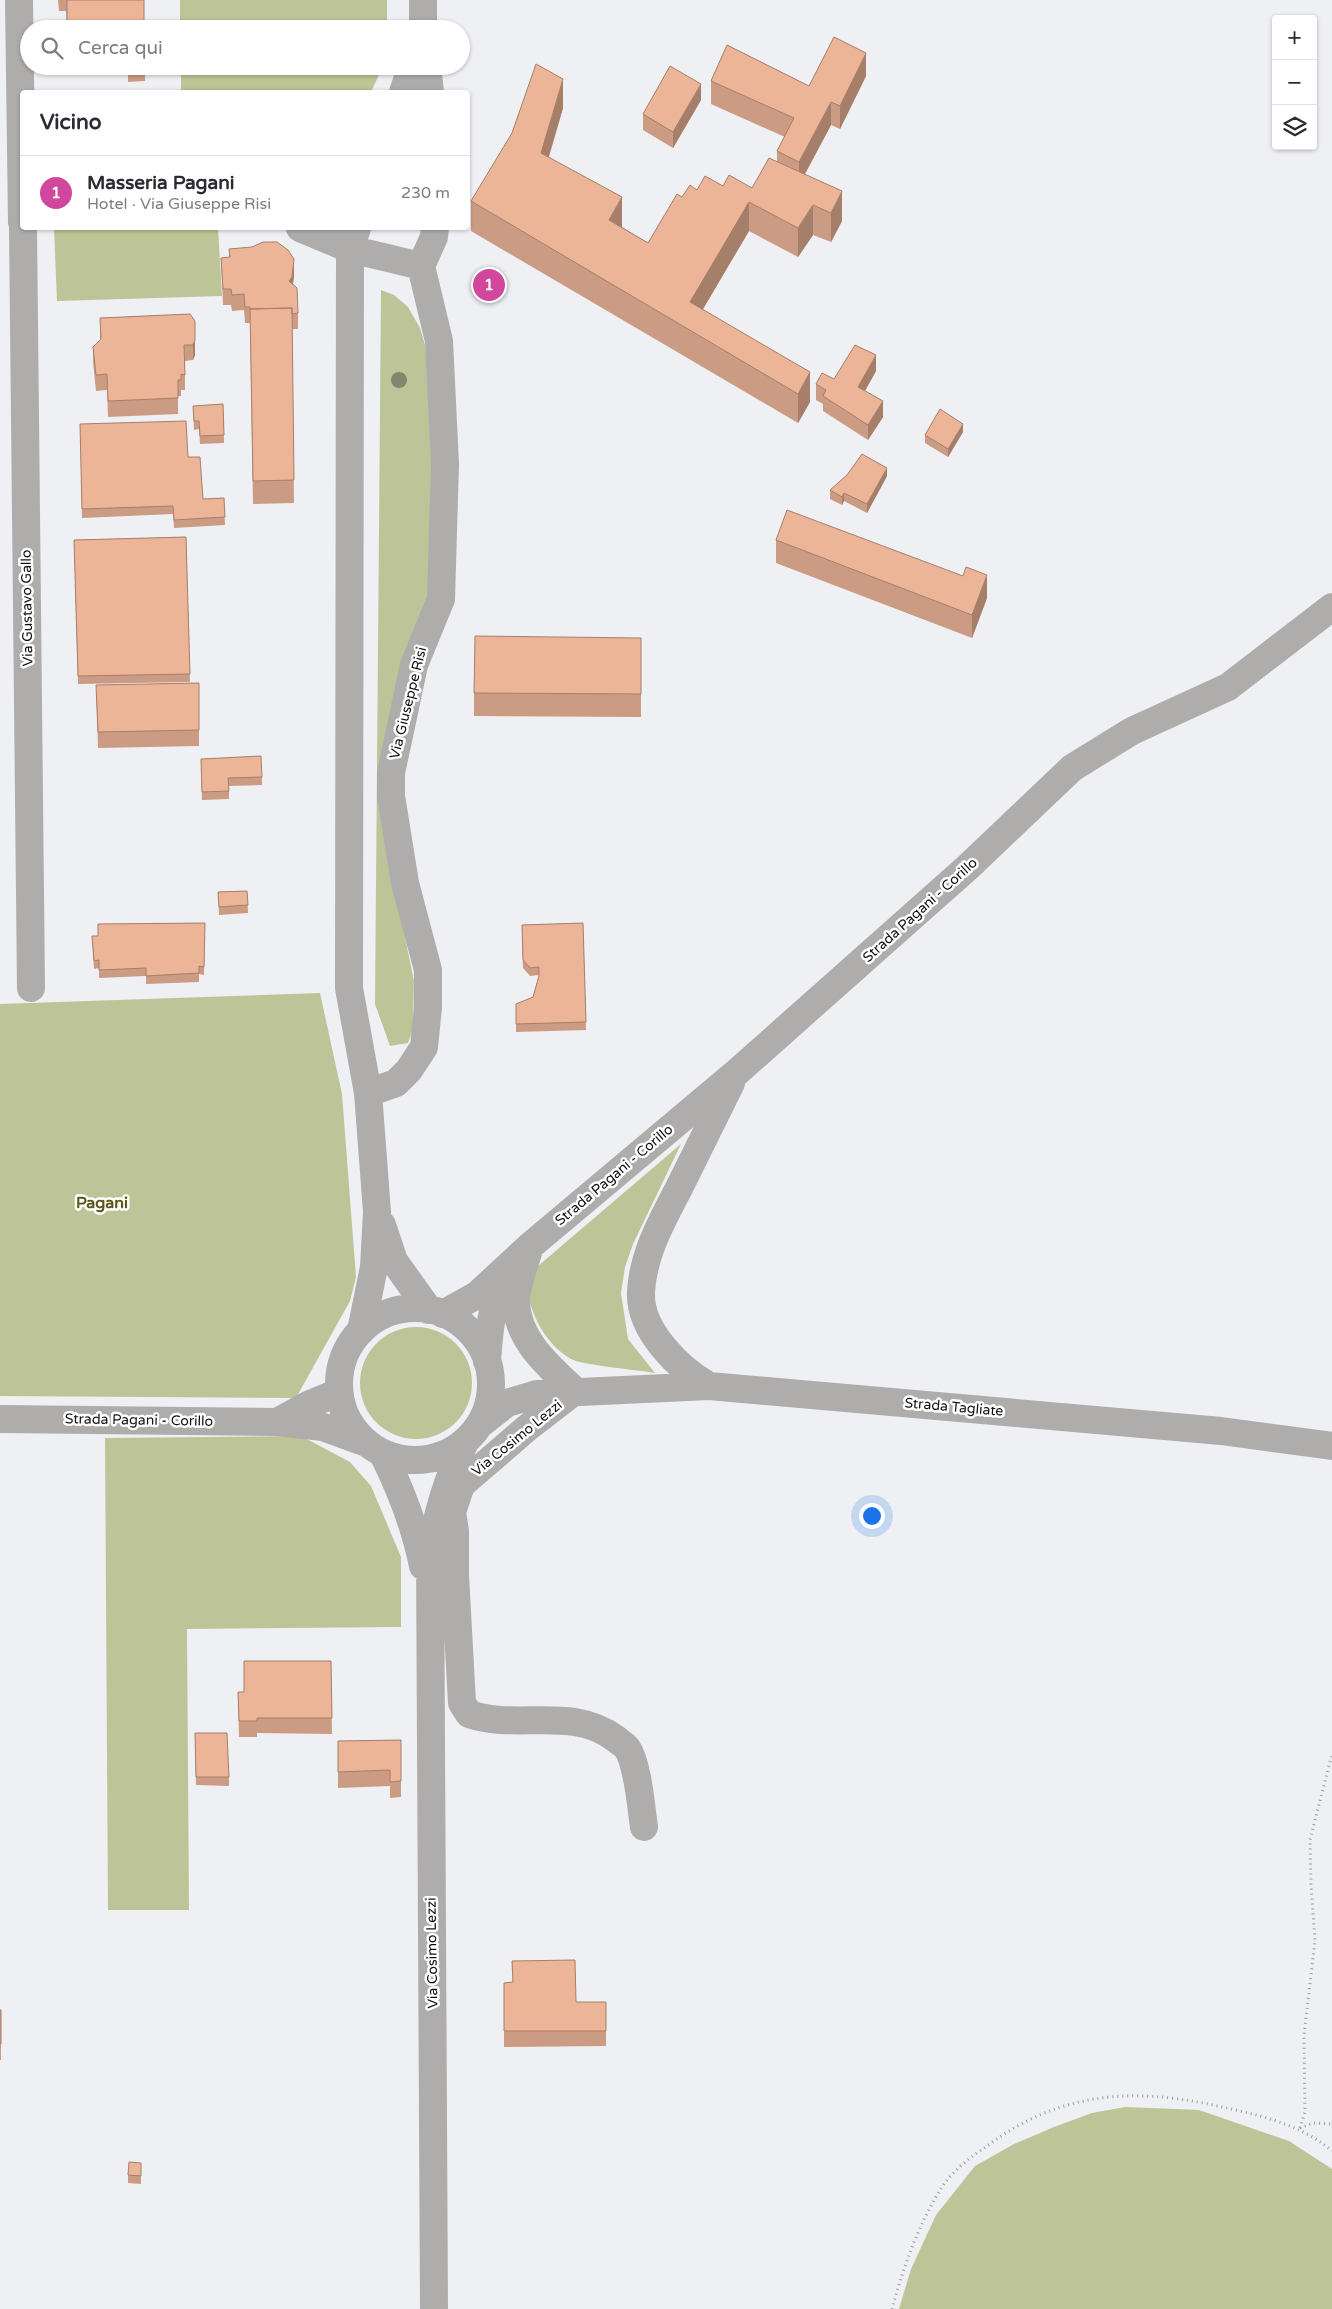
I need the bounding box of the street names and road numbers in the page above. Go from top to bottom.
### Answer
street label: Via Gustavo Gallo [17,549,37,667]
street label: Via Giuseppe Risi [386,645,430,761]
street label: Strada Pagani - Corillo [859,854,981,966]
street label: Strada Pagani - Corillo [552,1121,676,1229]
street label: Strada Tagliate [904,1394,1004,1420]
street label: Via Cosimo Lezzi [468,1396,566,1480]
street label: Strada Pagani - Corillo [65,1410,213,1430]
street label: Via Cosimo Lezzi [423,1897,441,2009]

